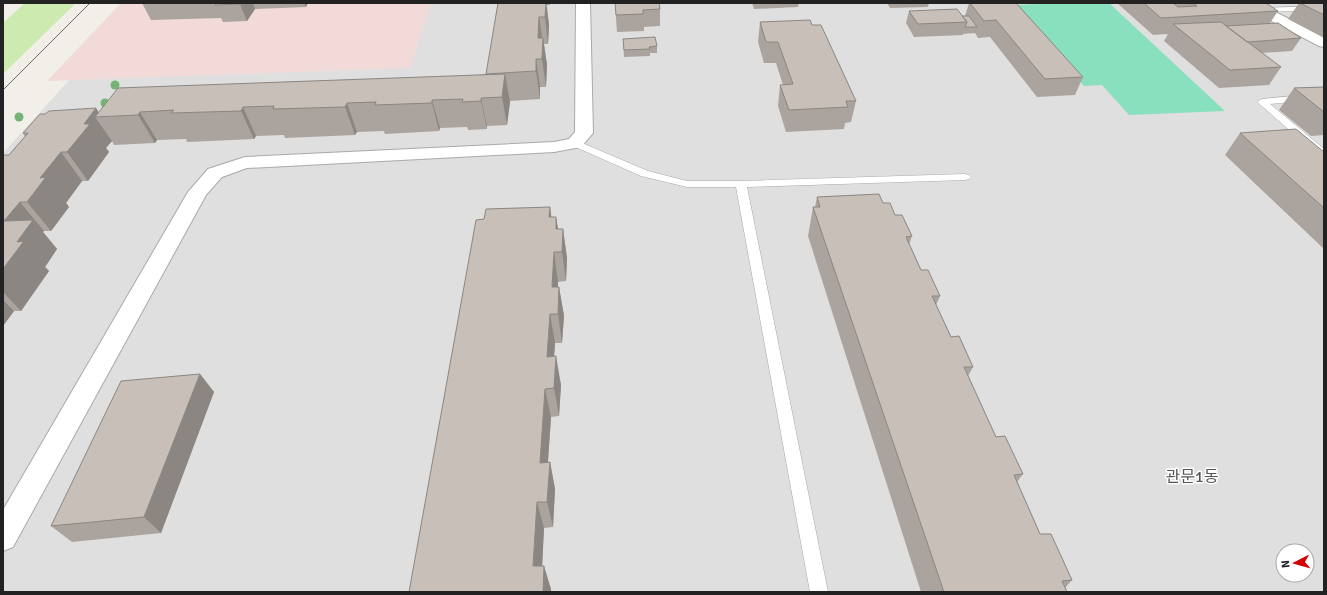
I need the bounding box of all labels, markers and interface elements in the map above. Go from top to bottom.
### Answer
district label: 관문1동 [1166,467,1219,487]
north arrow [1275,543,1315,583]
text: N [1279,560,1292,568]

